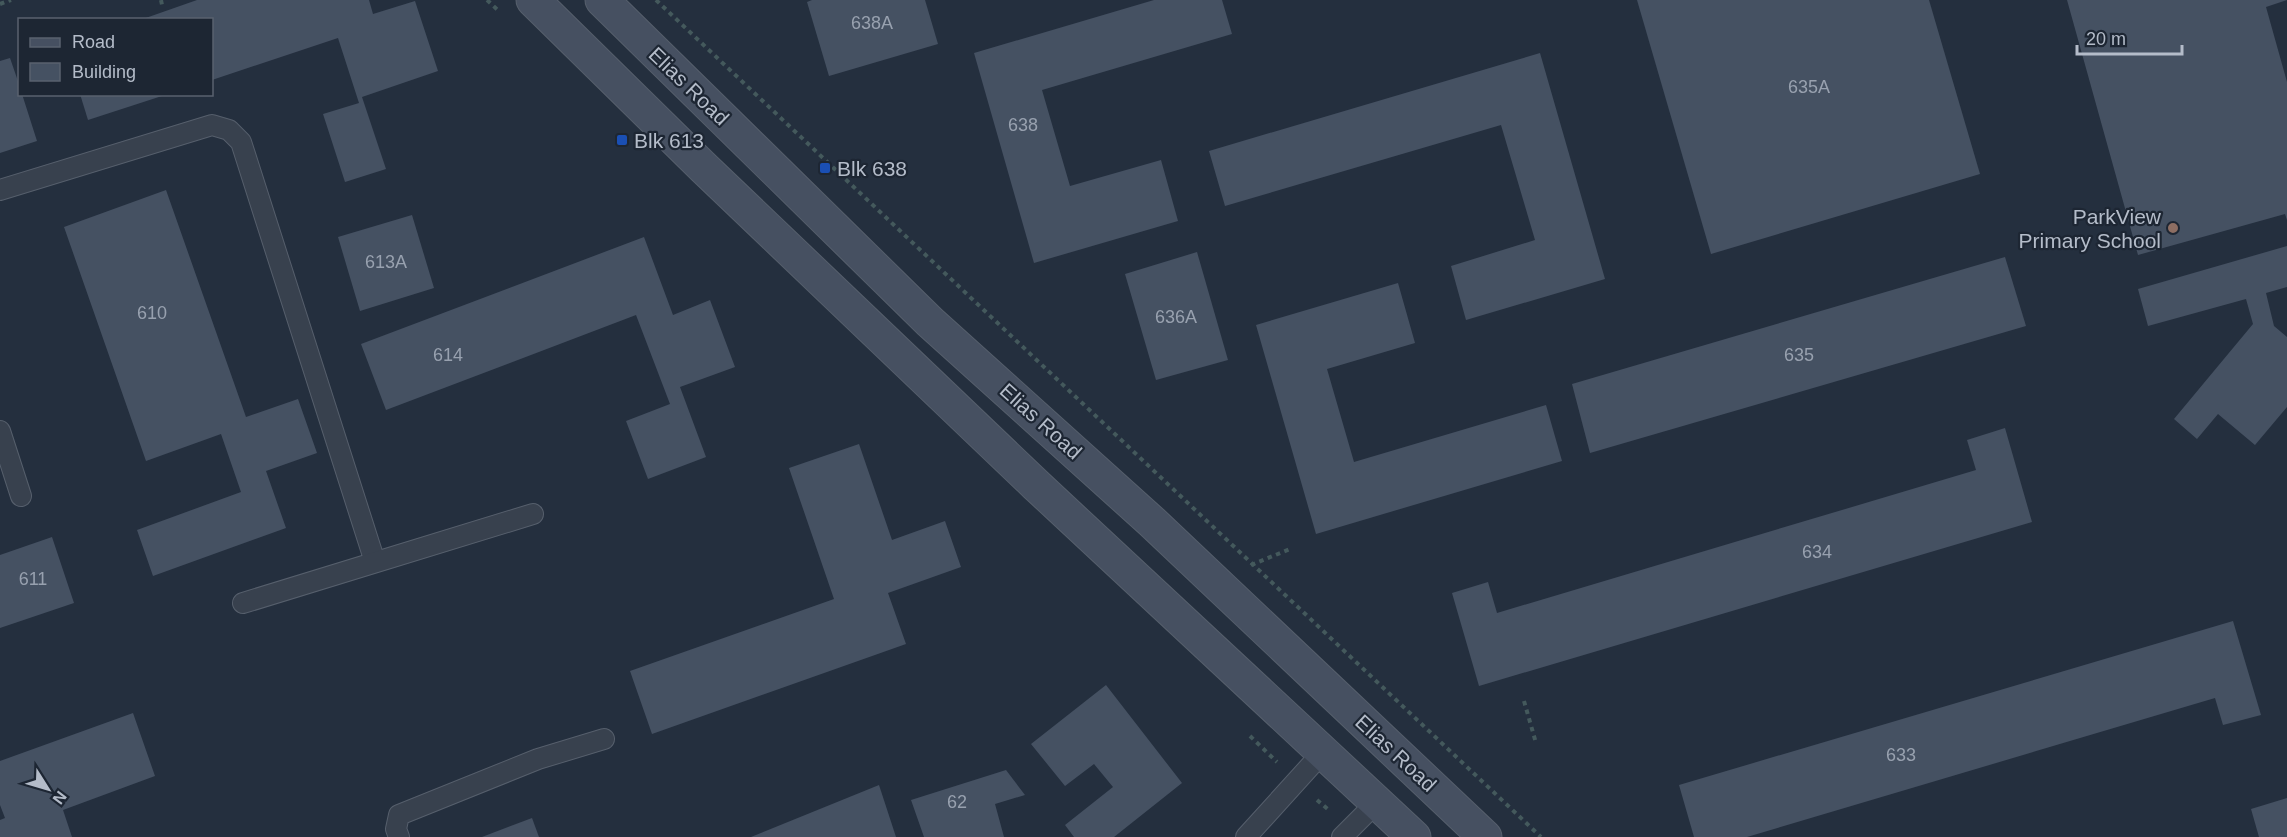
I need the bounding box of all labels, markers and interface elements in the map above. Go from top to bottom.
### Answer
house number: 638A [851,13,893,33]
legend [18,18,213,96]
scale bar [2077,18,2182,56]
text: 20 m [2086,29,2126,49]
text: Road [72,32,115,52]
street label: Elias Road [644,42,734,130]
text: Building [72,62,136,82]
house number: 635A [1788,77,1830,97]
house number: 638 [1008,115,1038,135]
place label: Blk 613 [634,129,704,152]
marker: Blk 613 [615,133,629,147]
place label: Blk 638 [837,157,907,180]
marker: Blk 638 [818,161,832,175]
place label: ParkView Primary School [2019,205,2162,252]
marker: ParkView Primary School [2166,221,2180,235]
house number: 613A [365,252,407,272]
house number: 610 [137,303,167,323]
house number: 636A [1155,307,1197,327]
house number: 614 [433,345,463,365]
house number: 635 [1784,345,1814,365]
street label: Elias Road [996,378,1086,464]
house number: 634 [1802,542,1832,562]
house number: 611 [19,569,47,589]
street label: Elias Road [1351,710,1441,796]
house number: 633 [1886,745,1916,765]
north arrow [18,759,78,819]
text: N [49,788,70,807]
house number: 62 [947,792,967,812]

